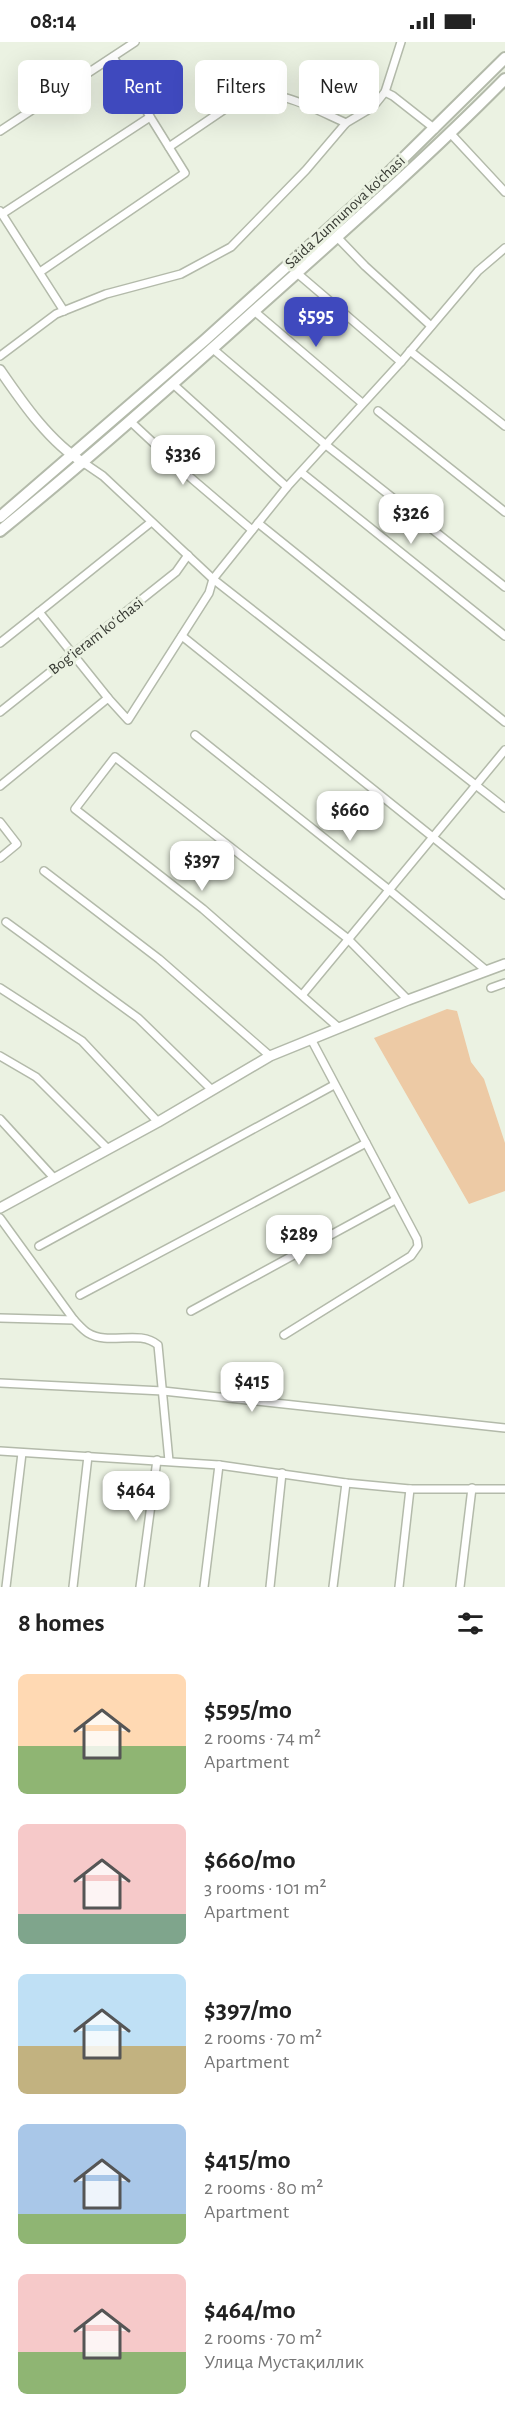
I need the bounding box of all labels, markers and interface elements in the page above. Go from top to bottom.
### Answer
text: 08:14 [30,10,76,32]
chip: Buy [18,60,91,114]
chip: Rent [103,60,183,114]
chip: Filters [195,60,287,114]
chip: New [299,60,379,114]
street label: Saida Zunnunova ko'chasi [282,152,408,272]
pin: $595 [280,297,352,348]
text: $595 [298,306,334,326]
pin: $336 [147,435,219,486]
text: $336 [165,444,201,464]
pin: $326 [375,494,447,545]
text: $326 [393,503,429,523]
street label: Bogʻieram koʻchasi [46,594,146,678]
pin: $660 [314,791,386,842]
text: $660 [331,800,369,820]
pin: $397 [166,841,238,892]
text: $397 [184,850,220,870]
pin: $289 [263,1215,335,1266]
text: $289 [280,1224,318,1244]
pin: $415 [216,1362,288,1413]
text: $415 [235,1371,269,1391]
pin: $464 [100,1471,172,1522]
text: $464 [117,1480,155,1500]
icon: filters [454,1607,487,1640]
text: 8 homes [18,1610,105,1636]
text: $595/mo [204,1697,292,1723]
icon: home [66,1698,138,1770]
text: 2 rooms · 74 m² [204,1728,321,1748]
text: Apartment [204,1752,289,1772]
text: $660/mo [204,1847,296,1873]
icon: home [66,1848,138,1920]
text: 3 rooms · 101 m² [204,1878,327,1898]
text: Apartment [204,1902,289,1922]
text: $397/mo [204,1997,292,2023]
icon: home [66,1998,138,2070]
text: 2 rooms · 70 m² [204,2028,322,2048]
text: Apartment [204,2052,289,2072]
text: $415/mo [204,2147,291,2173]
icon: home [66,2148,138,2220]
text: 2 rooms · 80 m² [204,2178,323,2198]
text: Apartment [204,2202,289,2222]
text: $464/mo [204,2297,296,2323]
icon: home [66,2298,138,2370]
text: 2 rooms · 70 m² [204,2328,322,2348]
text: Улица Мустақиллик [204,2352,364,2372]

